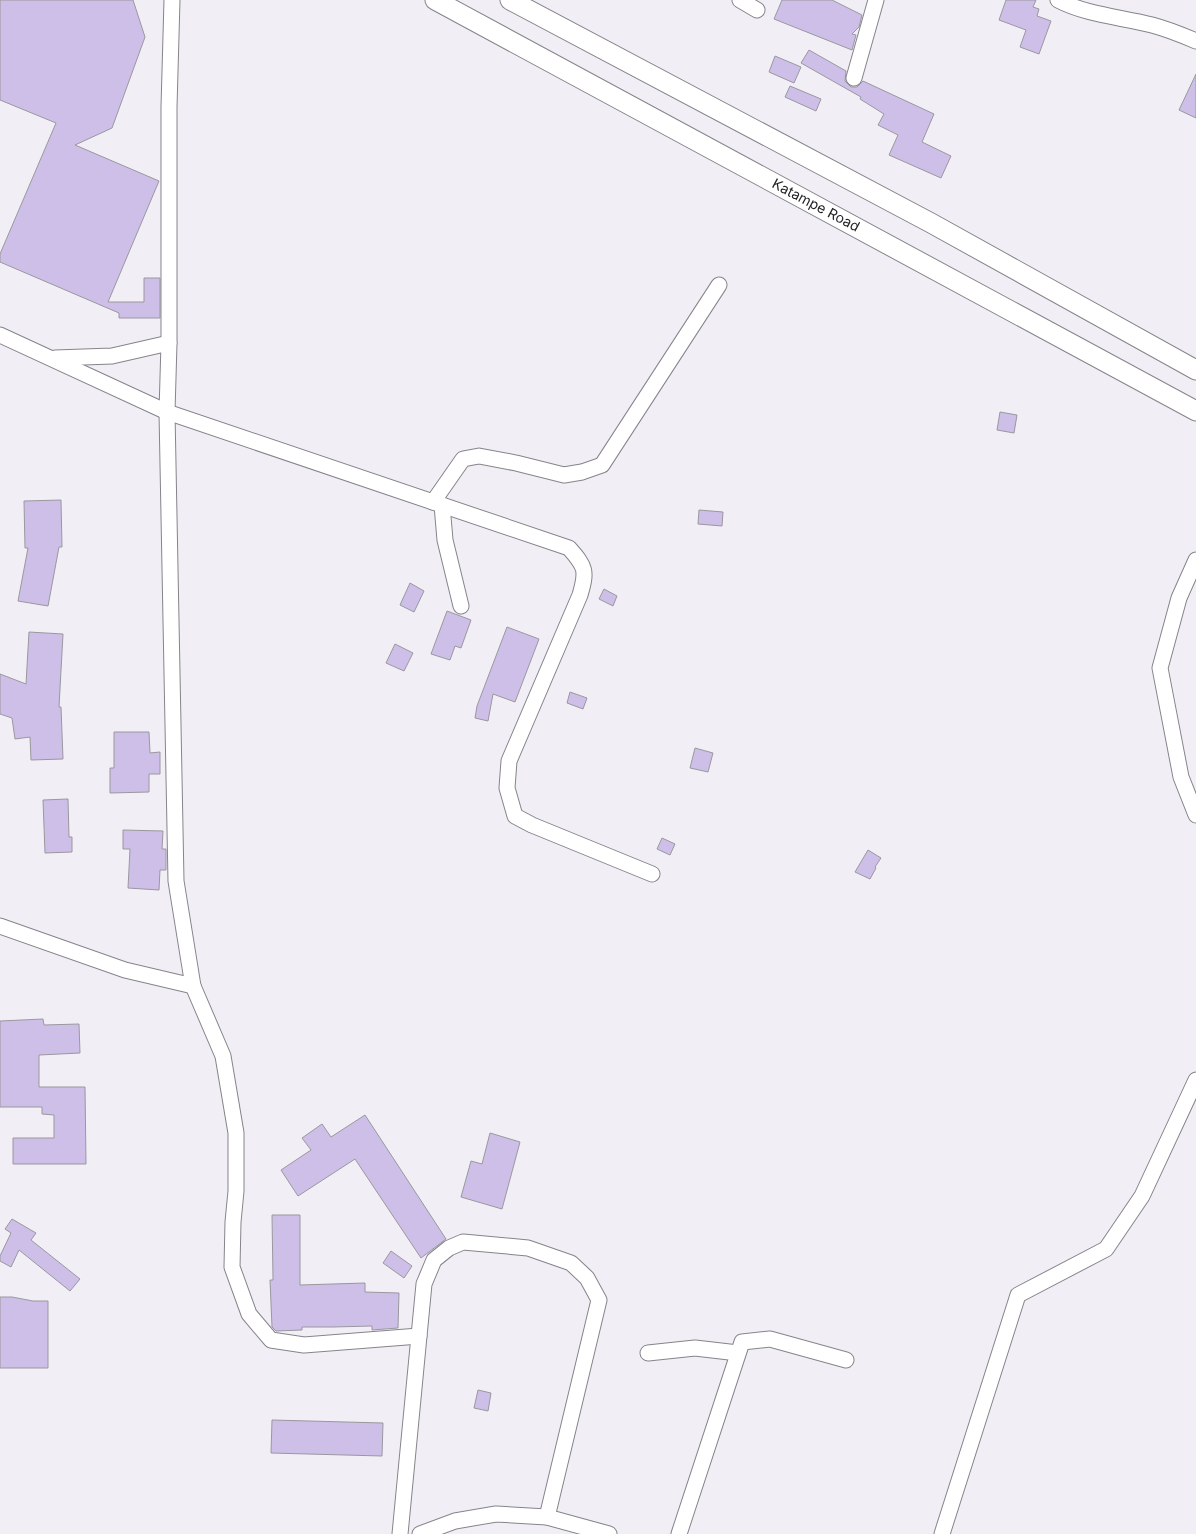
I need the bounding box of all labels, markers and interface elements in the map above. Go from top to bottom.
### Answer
street label: Katampe Road [770,174,863,235]

